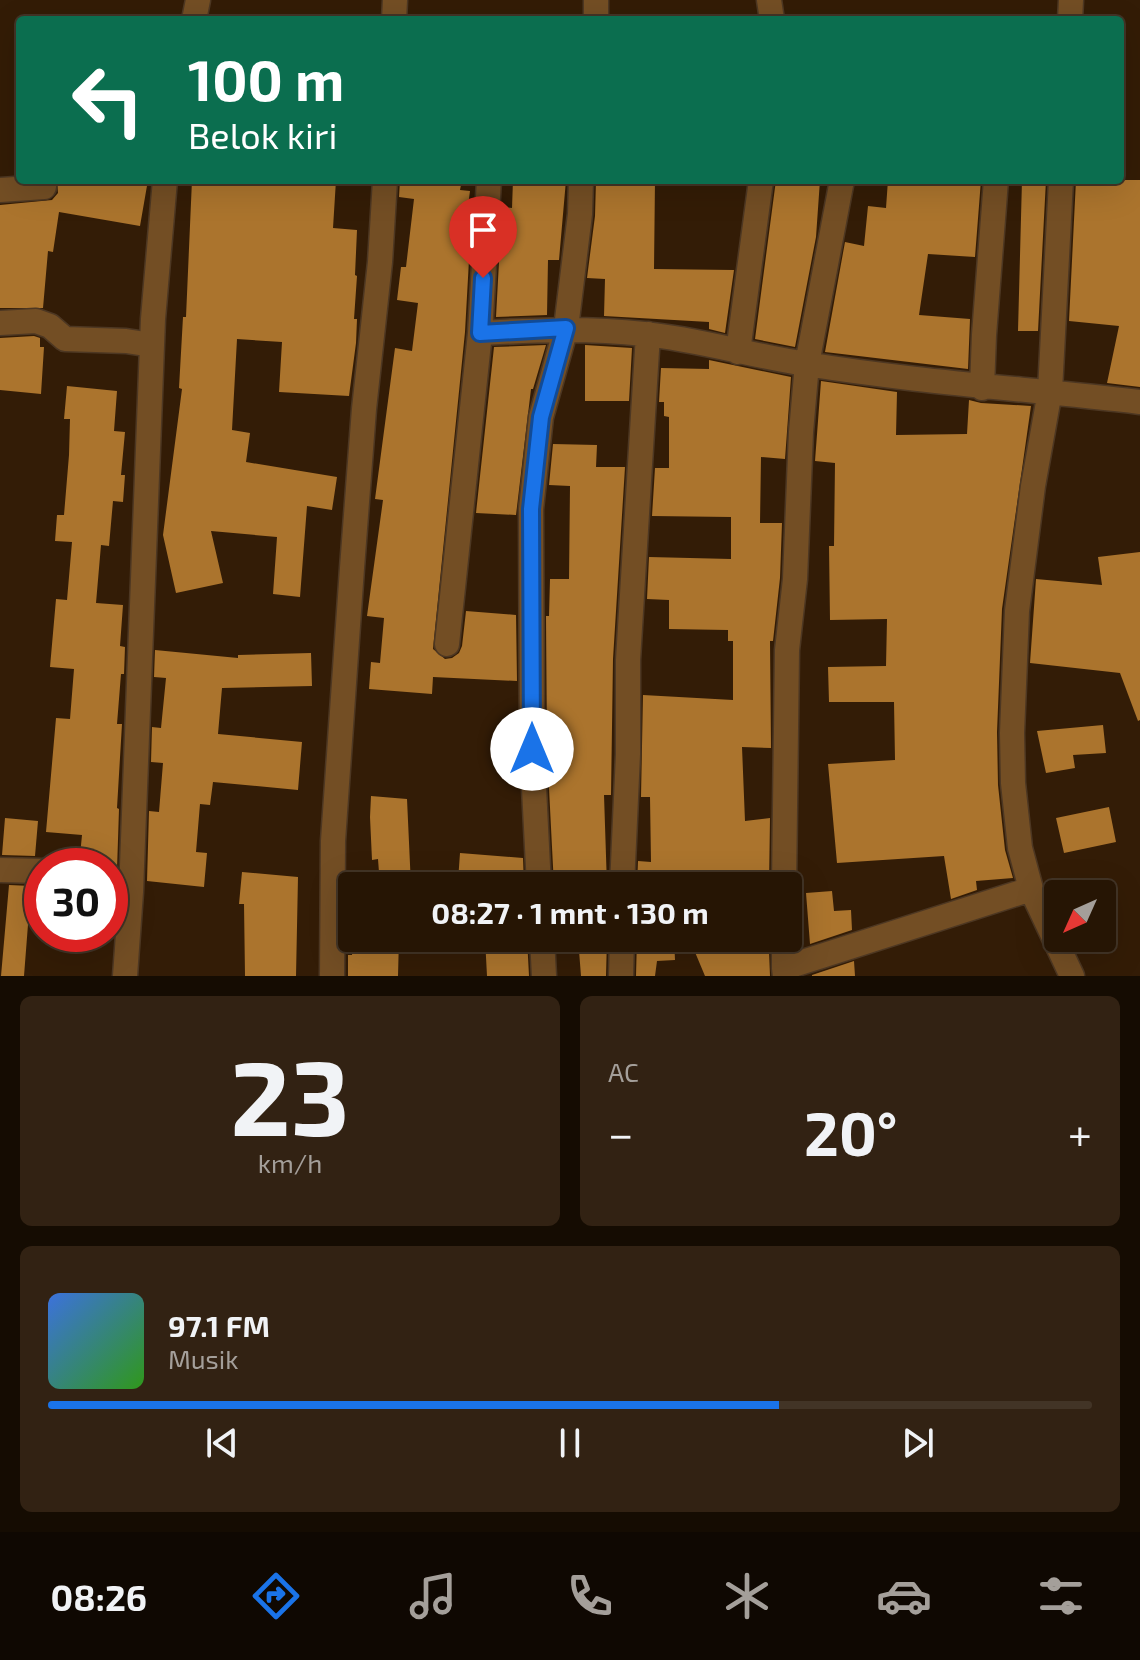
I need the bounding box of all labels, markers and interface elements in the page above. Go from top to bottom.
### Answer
text: 100 m [188,45,344,112]
icon: left [56,48,160,152]
text: Belok kiri [188,113,337,156]
pin [449,196,517,278]
icon: arrive [461,208,505,252]
position arrow [490,707,574,791]
speed limit sign: 30 [24,848,128,952]
north arrow [1044,880,1116,952]
map controls [1044,880,1116,952]
text: 08:27 · 1 mnt · 130 m [431,894,709,930]
text: 23 [230,1032,350,1157]
text: AC [608,1056,639,1087]
text: 20° [804,1096,897,1168]
text: − [608,1106,634,1159]
text: + [1068,1106,1092,1159]
text: km/h [258,1147,322,1178]
text: 97.1 FM [168,1307,270,1343]
text: Musik [168,1343,239,1374]
icon: previous [200,1421,244,1465]
icon: pause [548,1421,592,1465]
icon: next [896,1421,940,1465]
icon: directions [248,1568,304,1624]
icon: music [405,1568,461,1624]
icon: phone [562,1568,618,1624]
icon: climate [719,1568,775,1624]
icon: car [876,1568,932,1624]
icon: filters [1033,1568,1089,1624]
text: 08:26 [51,1575,147,1618]

